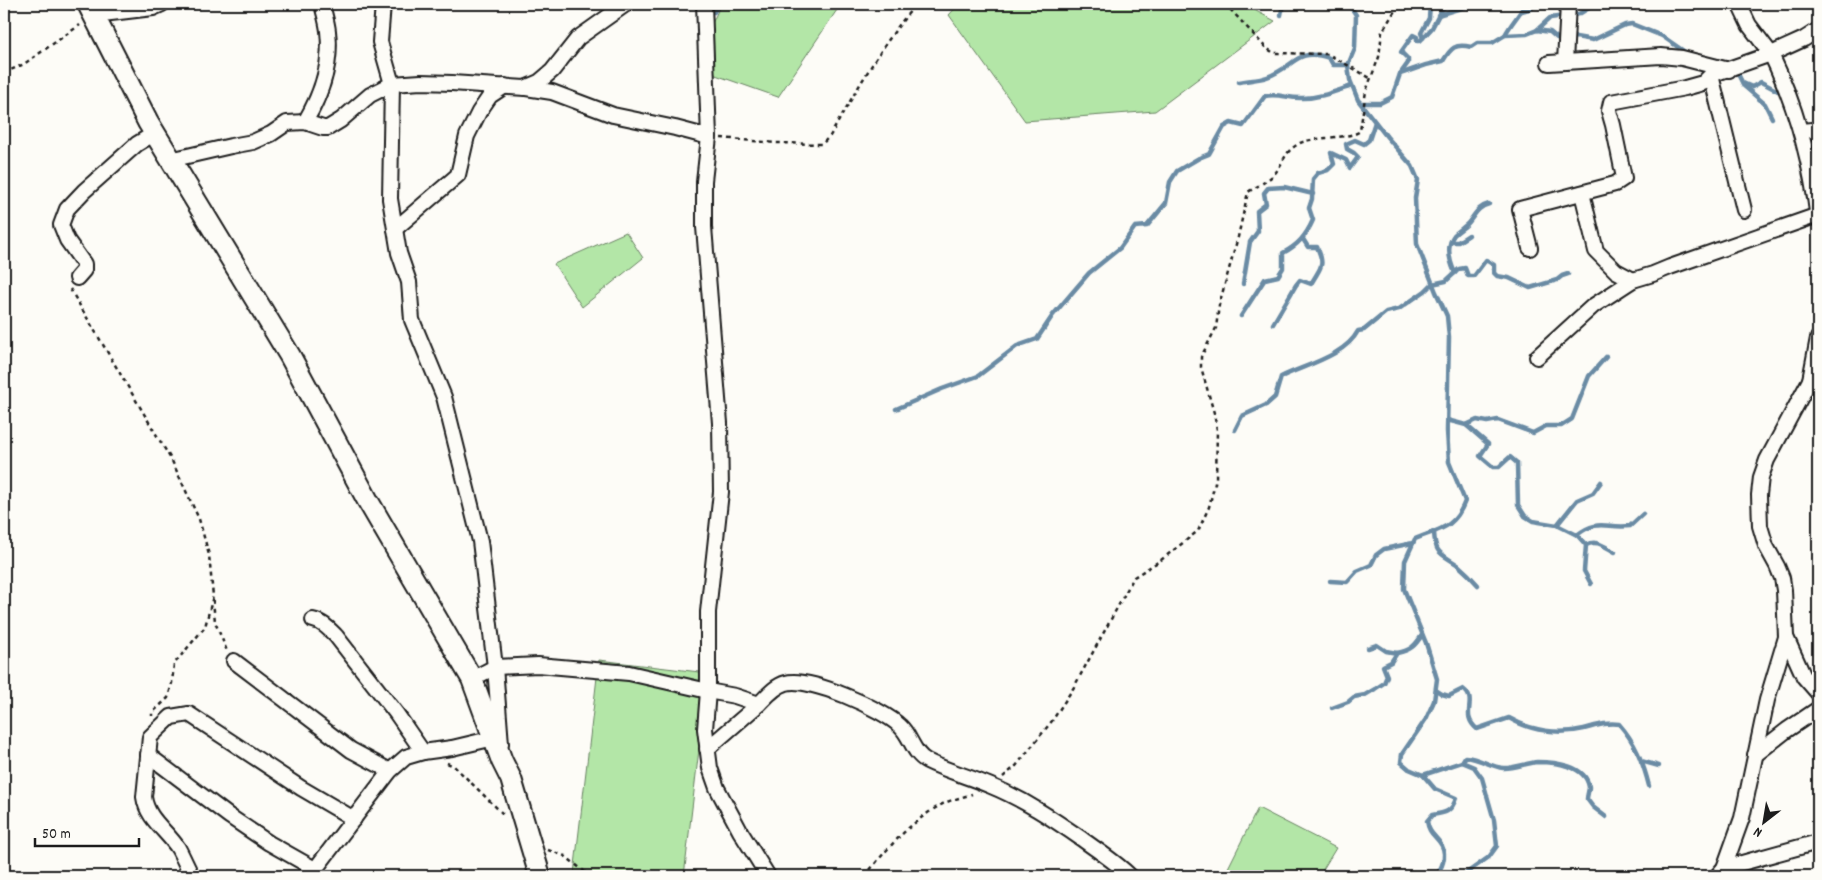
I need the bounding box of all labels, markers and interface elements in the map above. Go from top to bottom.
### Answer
north arrow [1740,798,1790,848]
scale bar [35,815,139,847]
text: N [1750,821,1766,842]
text: 50 m [42,824,71,846]

